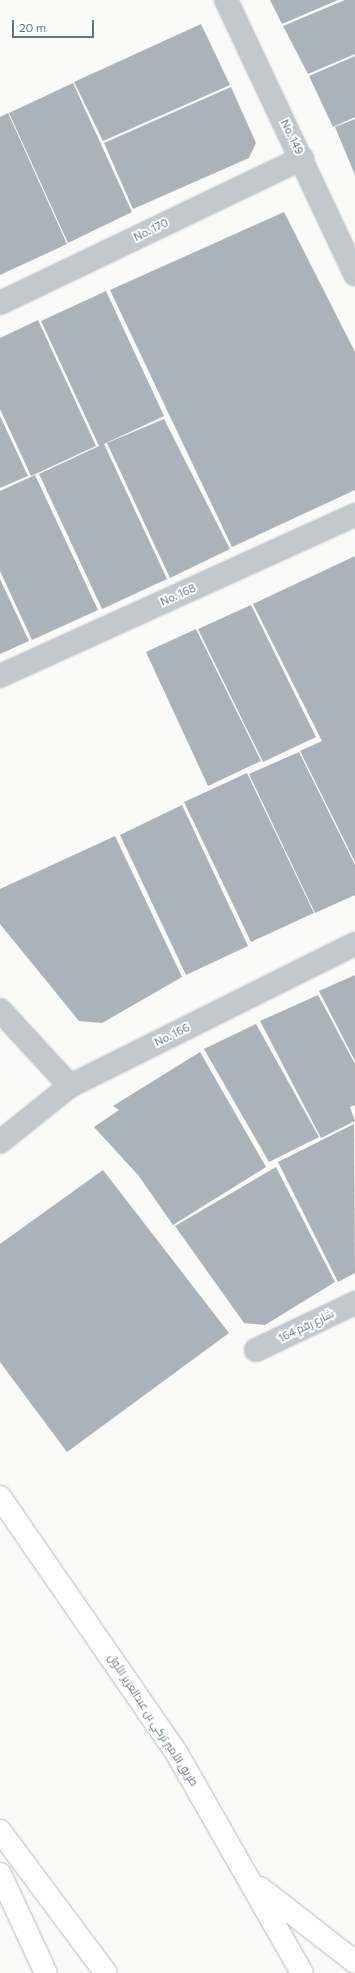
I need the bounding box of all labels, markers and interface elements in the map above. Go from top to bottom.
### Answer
scale bar [14,12,96,38]
text: 20 m [19,20,46,34]
street label: No. 149 [278,117,306,157]
street label: No. 170 [131,216,171,244]
street label: No. 168 [158,581,198,609]
street label: No. 166 [152,1021,192,1049]
street label: شارع رقم 164 [276,1307,336,1345]
street label: طريق الأمير تركي بن عبدالعزيز الأول [105,1651,201,1789]

